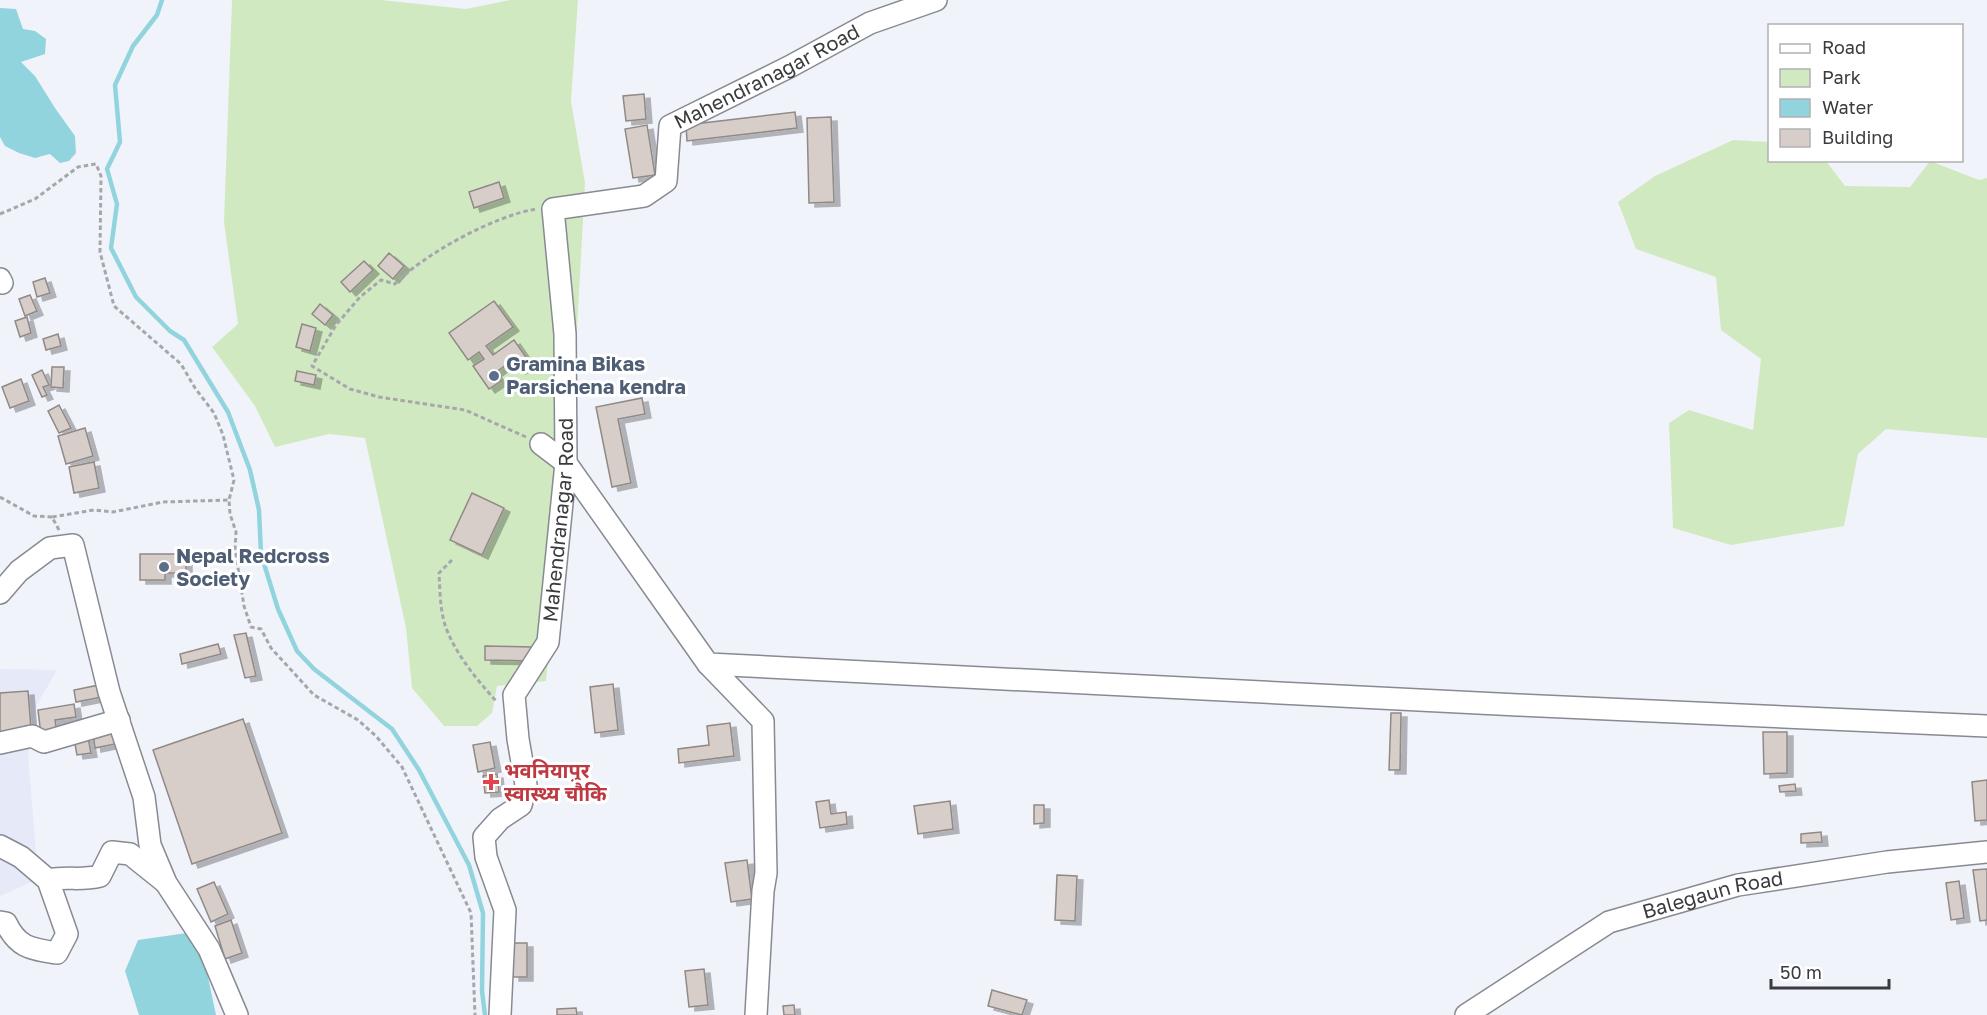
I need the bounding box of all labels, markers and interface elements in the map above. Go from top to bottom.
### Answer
street label: Mahendranagar Road [670,18,863,133]
legend [1768,24,1963,162]
text: Road [1822,36,1866,58]
text: Park [1822,66,1861,88]
text: Water [1822,96,1873,118]
text: Building [1822,126,1893,148]
place label: Gramina Bikas Parsichena kendra [506,351,686,398]
marker: Gramina Bikas Parsichena kendra [487,369,501,383]
street label: Mahendranagar Road [537,418,577,623]
place label: Nepal Redcross Society [176,543,330,590]
marker: Nepal Redcross Society [157,560,171,574]
place label: भवनियापुर स्वास्थ्य चाैकि [504,758,607,805]
marker: भवनियापुर स्वास्थ्य चाैकि [482,773,500,791]
street label: Balegaun Road [1639,865,1785,923]
scale bar [1771,952,1890,990]
text: 50 m [1780,961,1822,983]

